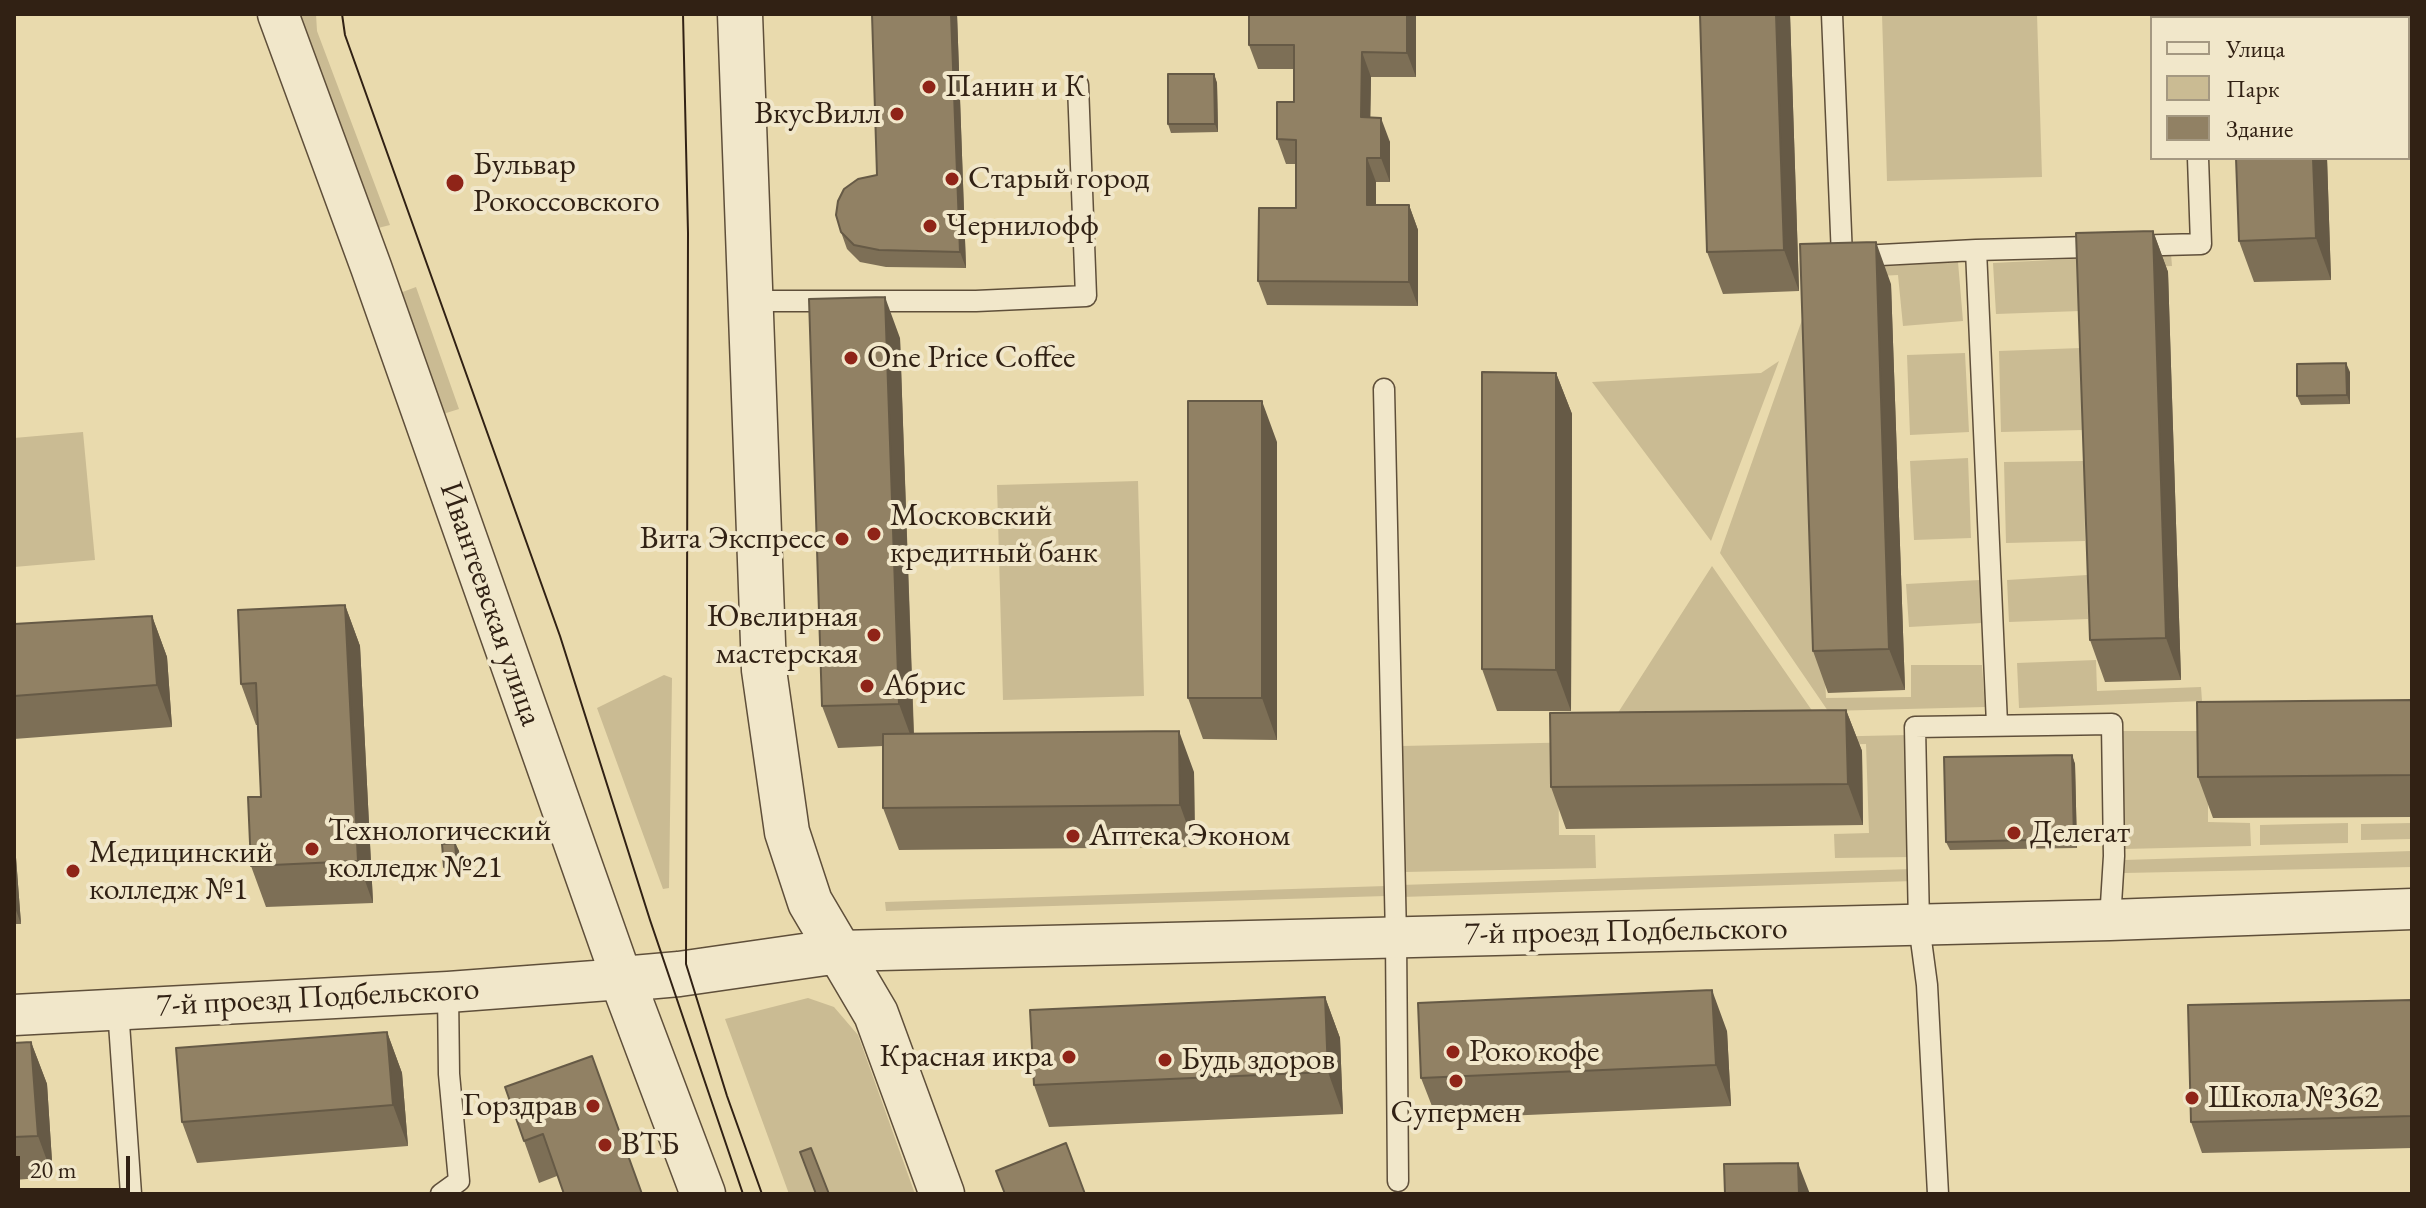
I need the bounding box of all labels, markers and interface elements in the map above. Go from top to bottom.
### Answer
legend [2150,16,2410,160]
text: Улица [2226,33,2285,64]
place label: Панин и К [945,68,1085,106]
text: Парк [2226,73,2279,104]
marker: Панин и К [920,78,938,96]
place label: ВкусВилл [754,95,881,133]
marker: ВкусВилл [888,105,906,123]
text: Здание [2226,113,2293,144]
place label: Бульвар Рокоссовского [473,146,660,221]
place label: Старый город [968,160,1149,198]
marker: Старый город [943,170,961,188]
marker: Бульвар Рокоссовского [444,172,466,194]
place label: Чернилофф [946,207,1099,245]
marker: Чернилофф [921,217,939,235]
place label: One Price Coffee [867,339,1075,377]
marker: One Price Coffee [842,349,860,367]
street label: Ивантеевская улица [430,477,550,731]
place label: Московский кредитный банк [890,497,1098,572]
place label: Вита Экспресс [640,520,826,558]
marker: Московский кредитный банк [865,525,883,543]
marker: Вита Экспресс [833,530,851,548]
place label: Ювелирная мастерская [706,598,858,673]
marker: Ювелирная мастерская [865,626,883,644]
place label: Абрис [883,667,966,705]
marker: Абрис [858,677,876,695]
place label: Технологический колледж №21 [328,812,551,887]
place label: Делегат [2030,814,2130,852]
place label: Аптека Эконом [1089,817,1290,855]
marker: Делегат [2005,824,2023,842]
marker: Аптека Эконом [1064,827,1082,845]
place label: Медицинский колледж №1 [89,834,273,909]
marker: Технологический колледж №21 [303,840,321,858]
marker: Медицинский колледж №1 [64,862,82,880]
street label: 7-й проезд Подбельского [1464,910,1788,954]
street label: 7-й проезд Подбельского [156,970,480,1026]
place label: Роко кофе [1469,1033,1599,1071]
place label: Красная икра [879,1038,1053,1076]
place label: Будь здоров [1181,1041,1335,1079]
marker: Роко кофе [1444,1043,1462,1061]
marker: Красная икра [1060,1048,1078,1066]
marker: Будь здоров [1156,1051,1174,1069]
marker: Супермен [1447,1072,1465,1090]
place label: Школа №362 [2208,1079,2379,1117]
place label: Горздрав [463,1087,577,1125]
marker: Школа №362 [2183,1089,2201,1107]
place label: Супермен [1391,1094,1521,1132]
marker: Горздрав [584,1097,602,1115]
place label: ВТБ [621,1126,679,1164]
marker: ВТБ [596,1136,614,1154]
scale bar [20,1140,134,1190]
text: 20 m [30,1154,77,1185]

